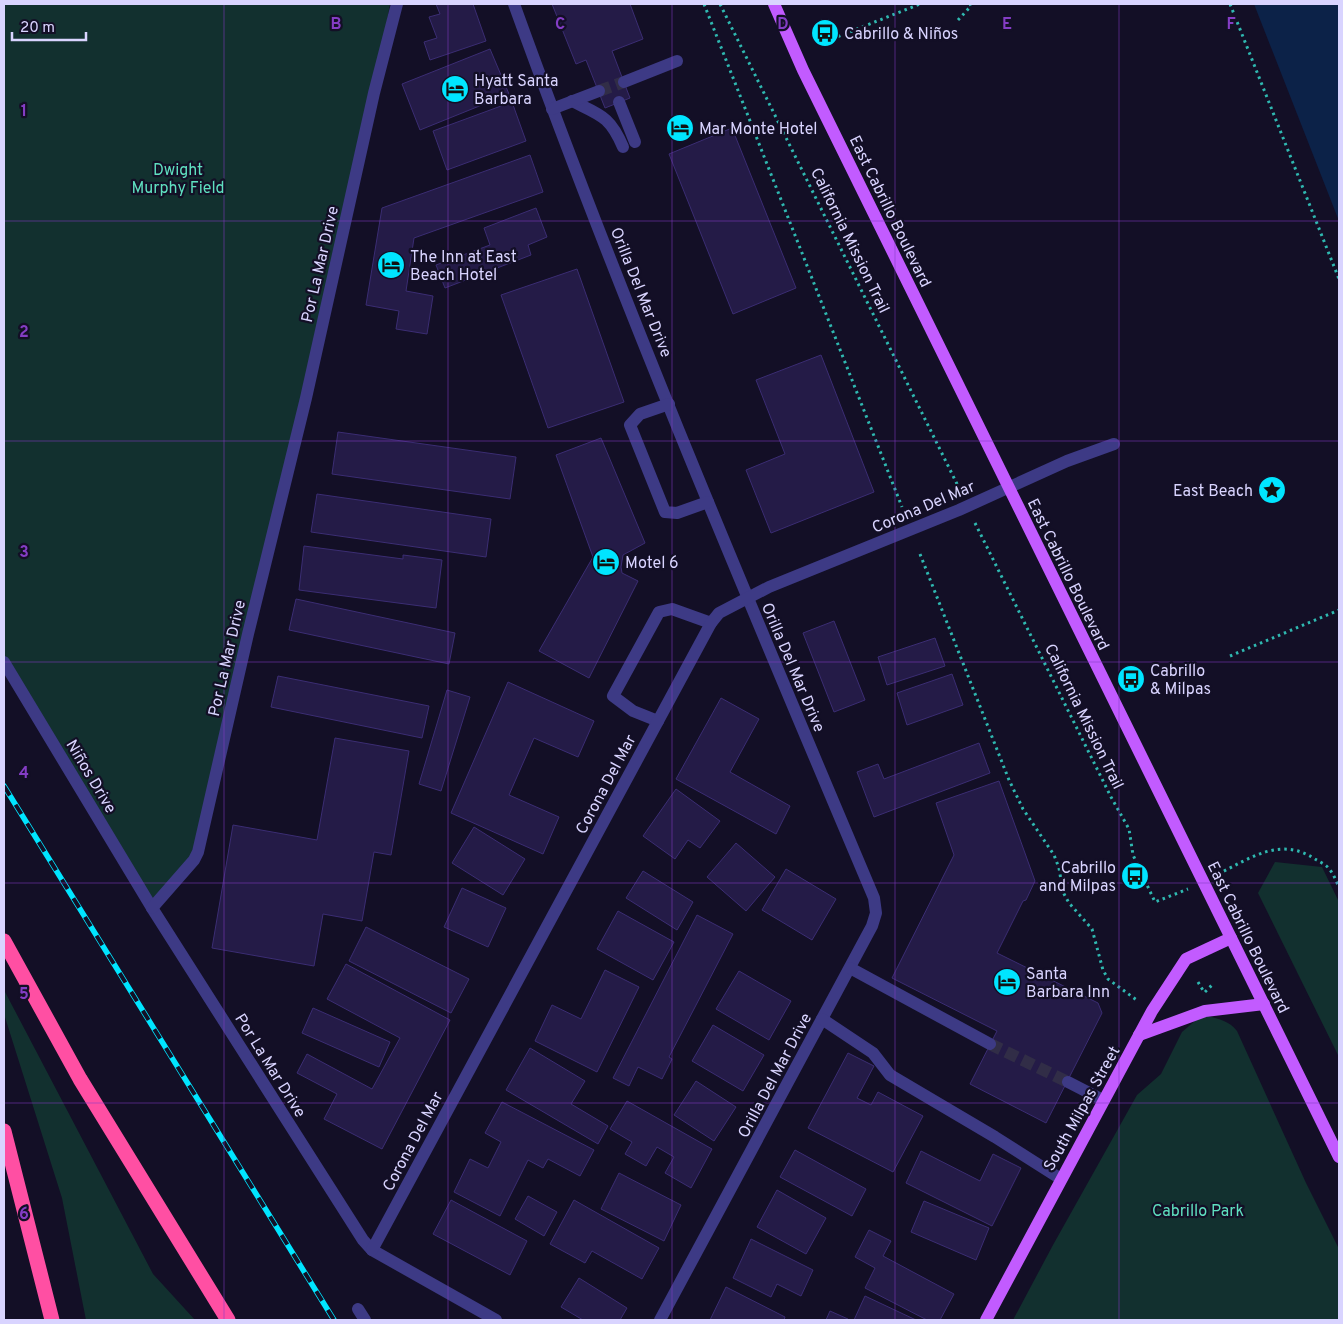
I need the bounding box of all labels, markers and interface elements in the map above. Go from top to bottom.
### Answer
scale bar [12,10,86,42]
text: B [330,15,342,35]
text: C [555,15,565,35]
text: D [777,15,789,35]
text: E [1002,15,1012,35]
text: F [1226,15,1236,35]
bus stop icon: Cabrillo & Niños [810,18,840,48]
text: 20 m [20,19,55,38]
place label: Cabrillo & Niños [844,25,958,45]
place label: Hyatt Santa Barbara [474,72,558,110]
hotel icon: Hyatt Santa Barbara [440,74,470,104]
text: 1 [21,102,27,122]
hotel icon: Mar Monte Hotel [665,113,695,143]
place label: Mar Monte Hotel [699,120,817,140]
street label: East Cabrillo Boulevard [844,133,935,291]
park label: Dwight Murphy Field [131,161,225,199]
street label: California Mission Trail [805,165,893,317]
street label: Por La Mar Drive [298,204,344,325]
street label: Orilla Del Mar Drive [605,225,675,361]
place label: The Inn at East Beach Hotel [410,248,517,286]
hotel icon: The Inn at East Beach Hotel [376,250,406,280]
text: 2 [19,323,29,343]
place icon: East Beach [1257,475,1287,505]
street label: Corona Del Mar [869,477,978,538]
place label: East Beach [1173,482,1253,502]
street label: East Cabrillo Boulevard [1022,496,1113,654]
text: 3 [19,543,29,563]
hotel icon: Motel 6 [591,547,621,577]
place label: Motel 6 [625,554,679,574]
street label: Por La Mar Drive [205,598,251,719]
street label: Orilla Del Mar Drive [756,600,828,736]
street label: California Mission Trail [1039,641,1127,793]
place label: Cabrillo & Milpas [1150,662,1211,700]
bus stop icon: Cabrillo & Milpas [1116,664,1146,694]
street label: Corona Del Mar [572,732,641,838]
street label: Niños Drive [61,737,120,817]
text: 4 [19,764,29,784]
place label: Cabrillo and Milpas [1039,859,1116,897]
street label: East Cabrillo Boulevard [1202,859,1293,1017]
bus stop icon: Cabrillo and Milpas [1120,861,1150,891]
place label: Santa Barbara Inn [1026,965,1110,1003]
hotel icon: Santa Barbara Inn [992,967,1022,997]
text: 5 [19,985,29,1005]
street label: Por La Mar Drive [229,1010,309,1122]
street label: Orilla Del Mar Drive [734,1010,817,1142]
street label: South Milpas Street [1040,1043,1125,1175]
street label: Corona Del Mar [379,1089,448,1195]
park label: Cabrillo Park [1152,1202,1244,1222]
text: 6 [19,1205,29,1225]

